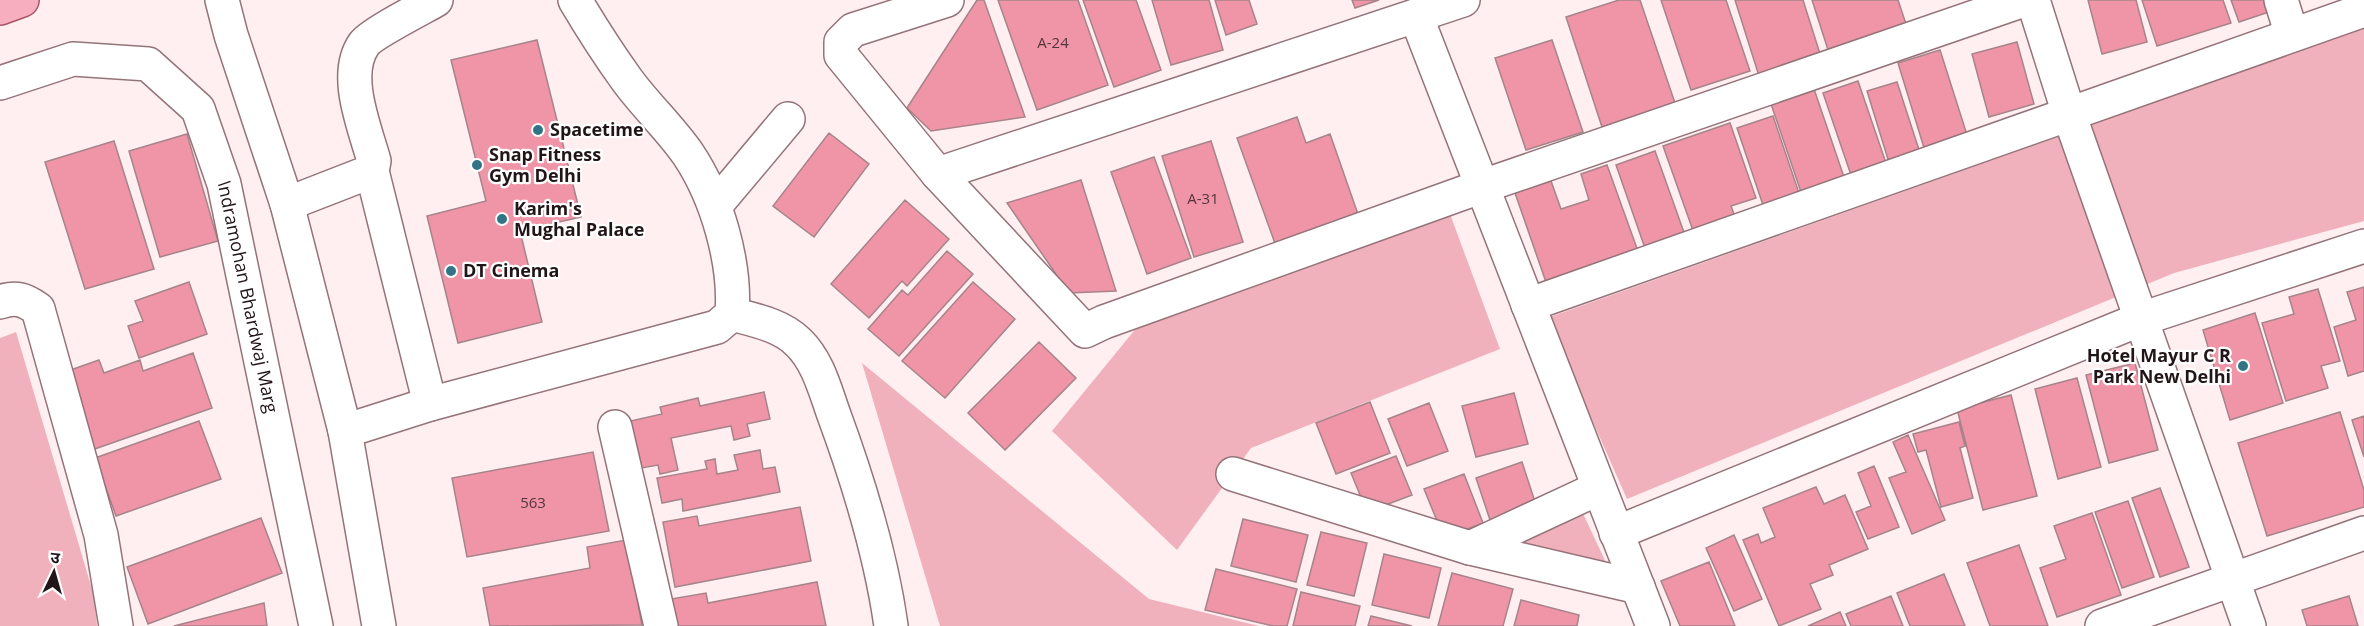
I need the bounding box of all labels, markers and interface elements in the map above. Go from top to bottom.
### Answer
house number: A-24 [1037,32,1069,52]
place label: Spacetime [550,117,644,141]
marker: Spacetime [531,123,545,137]
place label: Snap Fitness Gym Delhi [489,142,601,187]
marker: Snap Fitness Gym Delhi [470,158,484,172]
street label: Indramohan Bhardwaj Marg [213,177,284,415]
house number: A-31 [1187,188,1219,208]
place label: Karim's Mughal Palace [514,196,644,241]
marker: Karim's Mughal Palace [495,212,509,226]
place label: DT Cinema [463,258,559,282]
marker: DT Cinema [444,264,458,278]
place label: Hotel Mayur C R Park New Delhi [2087,343,2231,388]
marker: Hotel Mayur C R Park New Delhi [2236,359,2250,373]
house number: 563 [520,492,546,512]
north arrow [24,542,84,602]
text: उ [50,546,62,568]

